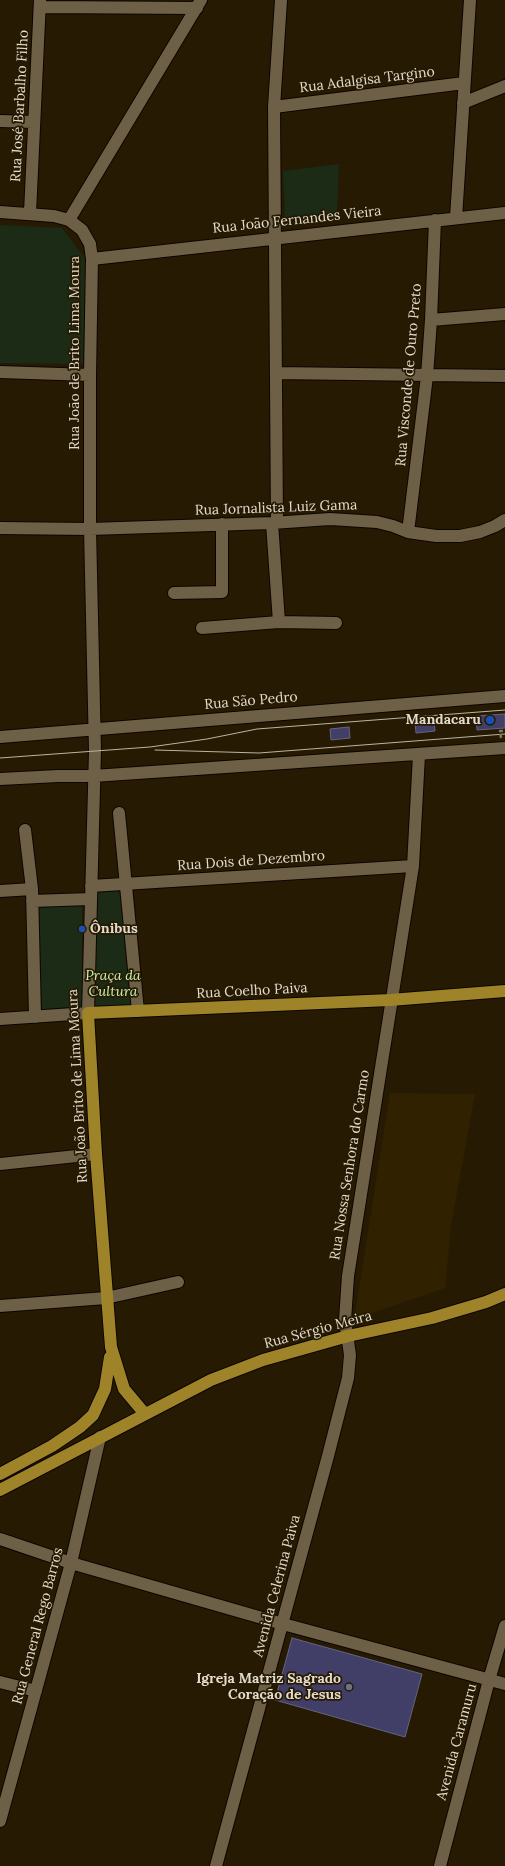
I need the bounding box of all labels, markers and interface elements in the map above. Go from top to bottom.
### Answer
street label: Rua José Barbalho Filho [8,29,32,183]
street label: Rua Adalgisa Targino [298,63,436,97]
street label: Rua João Fernandes Vieira [212,203,382,237]
street label: Rua João de Brito Lima Moura [67,256,83,450]
street label: Rua Visconde de Ouro Preto [393,283,425,467]
street label: Rua Jornalista Luiz Gama [194,497,358,519]
street label: Rua São Pedro [204,689,298,713]
place label: Mandacaru [406,712,481,728]
marker: Mandacaru [484,714,496,726]
street label: Rua Dois de Dezembro [177,847,325,875]
place label: Ônibus [90,921,138,937]
marker: Ônibus [77,924,87,934]
park label: Praça da Cultura [85,968,141,1000]
street label: Rua Coelho Paiva [196,980,308,1002]
street label: Rua João Brito de Lima Moura [65,989,91,1183]
street label: Rua Nossa Senhora do Carmo [327,1069,373,1261]
street label: Rua Sérgio Meira [262,1308,374,1352]
street label: Avenida Celerina Paiva [250,1513,304,1659]
street label: Rua General Rego Barros [9,1546,67,1706]
place label: Igreja Matriz Sagrado Coração de Jesus [196,1671,341,1704]
marker: Igreja Matriz Sagrado Coração de Jesus [344,1682,354,1692]
street label: Avenida Caramuru [433,1682,481,1802]

